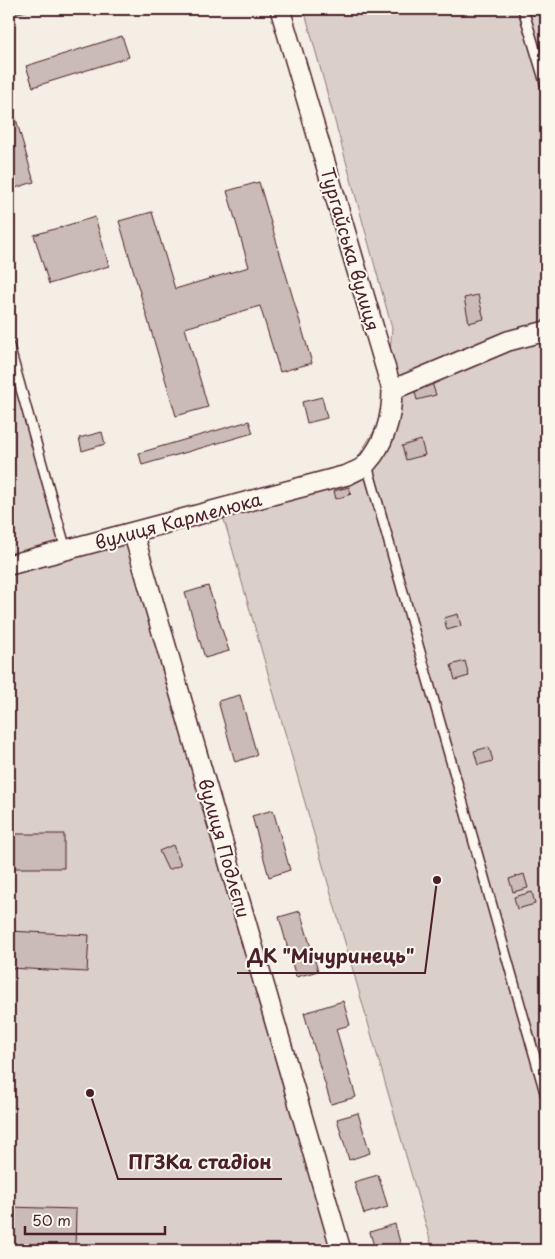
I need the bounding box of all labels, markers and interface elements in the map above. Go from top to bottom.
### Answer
street label: Тургайська вулиця [315,164,387,334]
street label: вулиця Кармелюка [92,485,265,555]
street label: вулиця Подлєпи [192,775,258,921]
callout: ДК "Мічуринець" [237,939,425,973]
text: ДК "Мічуринець" [247,941,414,969]
callout: ПГЗКа стадіон [118,1145,282,1179]
text: ПГЗКа стадіон [128,1147,272,1175]
scale bar [25,1204,165,1236]
text: 50 m [32,1208,71,1231]

